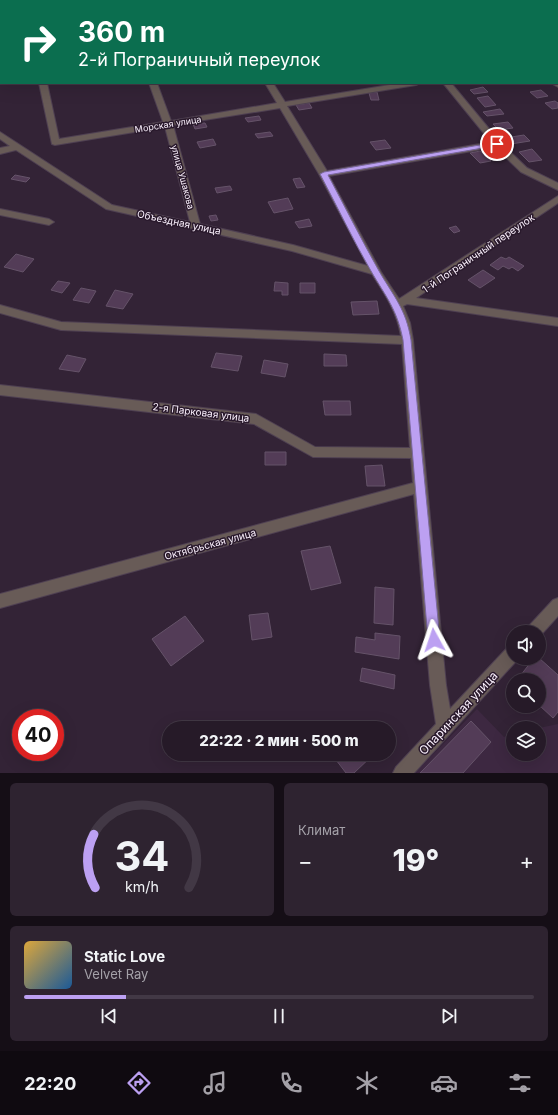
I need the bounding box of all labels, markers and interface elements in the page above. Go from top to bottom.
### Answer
text: 360 m [78,15,165,49]
icon: right [12,16,64,68]
text: 2-й Пограничный переулок [78,49,320,70]
street label: Морская улица [134,113,202,135]
pin [480,127,514,161]
icon: arrive [486,133,508,155]
street label: улица Ушакова [169,144,197,210]
street label: Объездная улица [136,207,222,237]
street label: 1-й Пограничный переулок [420,211,537,295]
street label: 2-я Парковая улица [152,400,250,424]
street label: Октябрьская улица [163,526,257,562]
position arrow [413,619,455,661]
map controls [506,625,546,761]
button: sound [506,625,546,665]
street label: Опаринская улица [415,668,501,758]
button: search [506,673,546,713]
speed limit sign: 40 [12,709,64,761]
button: layers [506,721,546,761]
text: 22:22 · 2 мин · 500 m [199,731,359,750]
text: Климат [298,822,345,838]
text: 34 [115,830,169,880]
text: 19° [393,842,439,878]
text: − [298,848,313,874]
text: + [519,848,534,874]
text: km/h [125,877,159,894]
text: Static Love [84,947,165,966]
text: Velvet Ray [84,966,148,982]
icon: previous [98,1005,120,1027]
icon: pause [268,1005,290,1027]
icon: next [438,1005,460,1027]
icon: directions [125,1069,153,1097]
icon: music [201,1069,229,1097]
icon: phone [277,1069,305,1097]
icon: climate [353,1069,381,1097]
icon: car [430,1069,458,1097]
icon: filters [506,1069,534,1097]
text: 22:20 [24,1073,76,1094]

